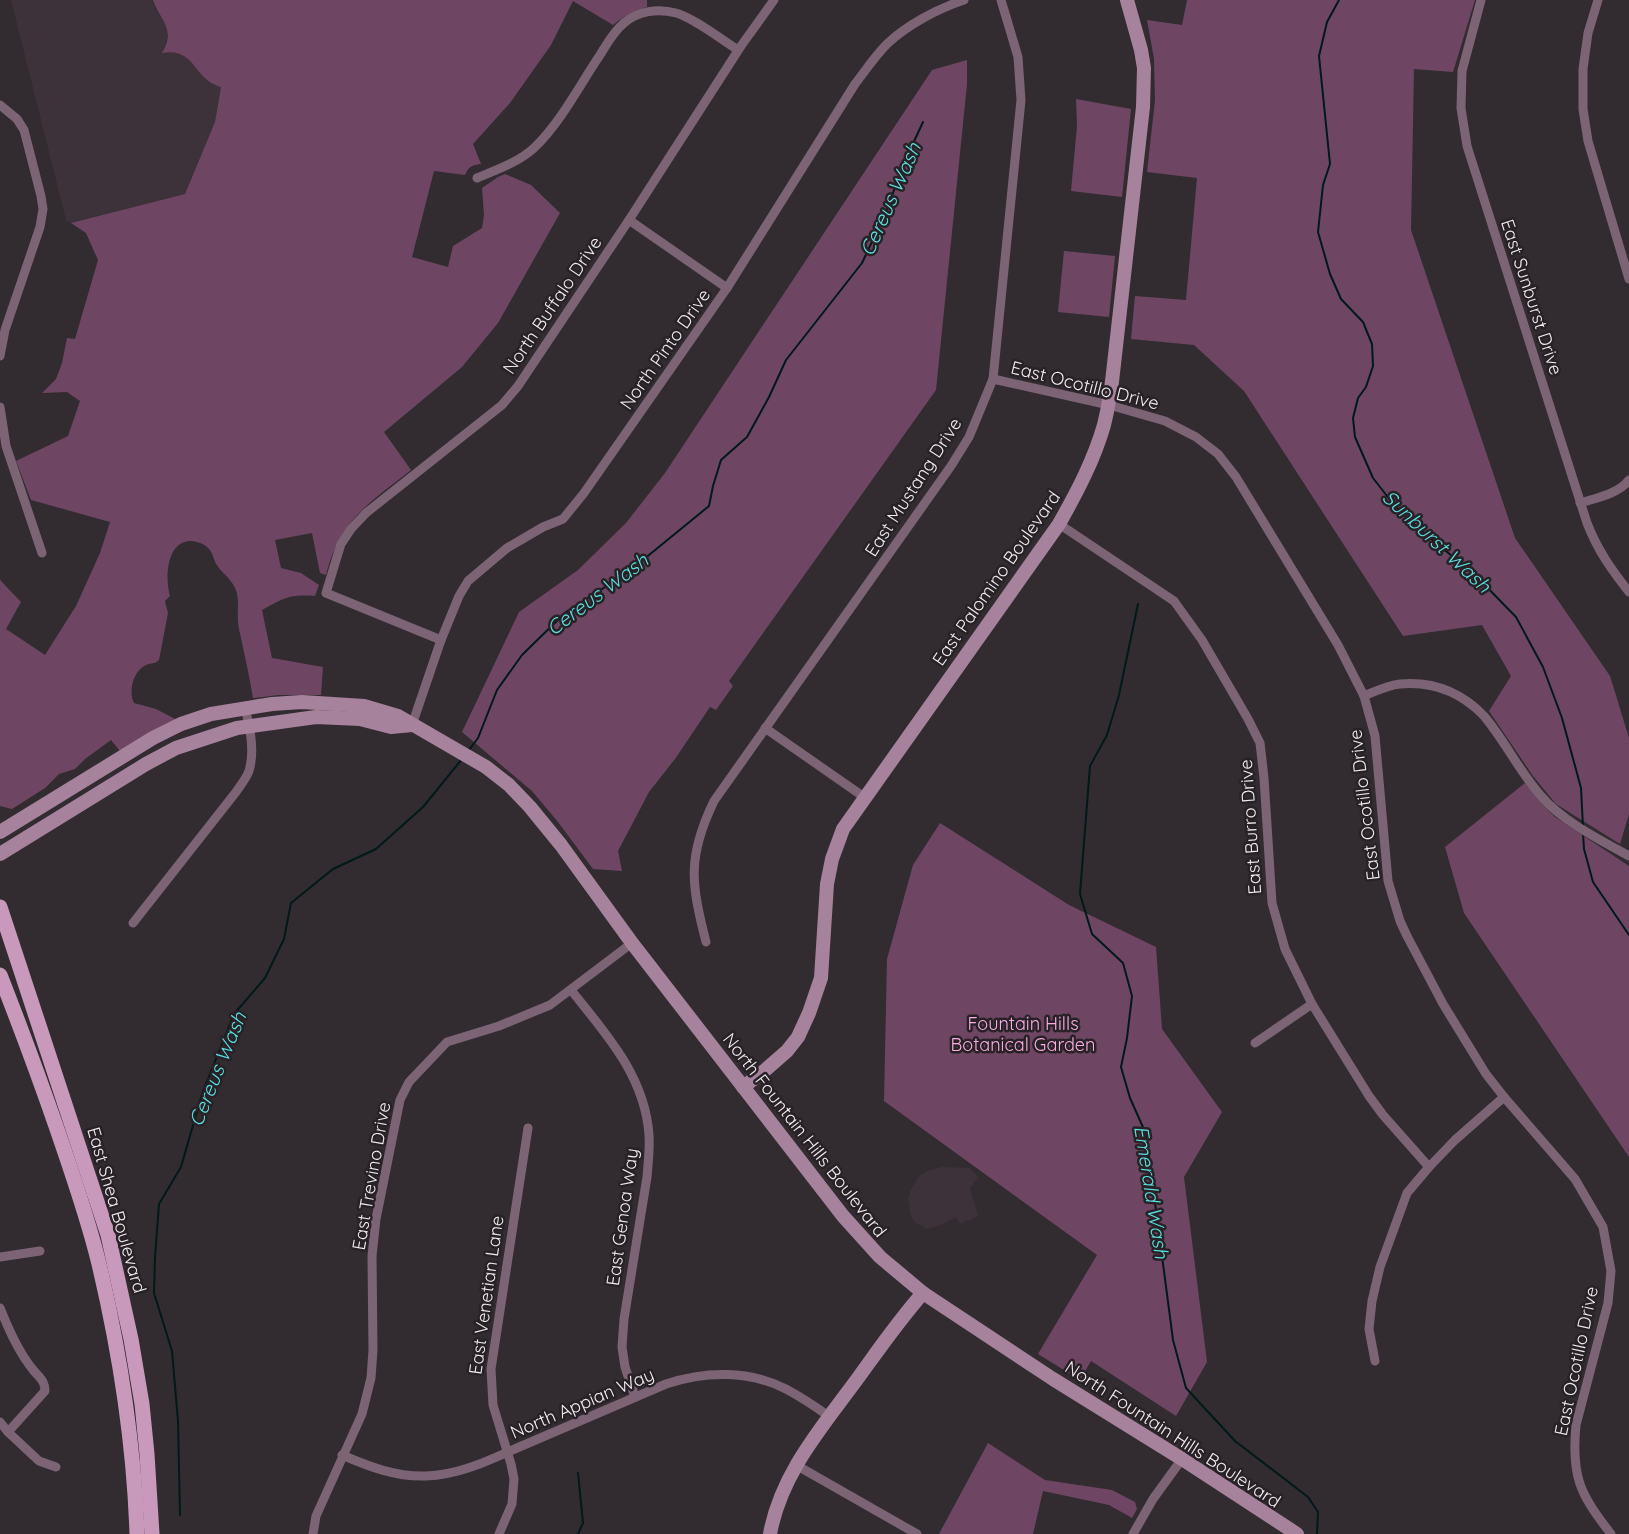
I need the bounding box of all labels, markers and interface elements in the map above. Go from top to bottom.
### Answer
water label: Cereus Wash [854,138,926,259]
street label: East Sunburst Drive [1496,216,1568,378]
street label: North Buffalo Drive [497,232,607,378]
street label: North Pinto Drive [615,284,715,414]
street label: East Ocotillo Drive [1009,355,1161,415]
street label: East Mustang Drive [859,413,967,561]
water label: Sunburst Wash [1378,484,1497,598]
street label: East Palomino Boulevard [927,486,1065,670]
water label: Cereus Wash [541,547,653,640]
street label: East Ocotillo Drive [1343,728,1385,882]
street label: East Burro Drive [1234,759,1266,895]
water label: Cereus Wash [183,1008,252,1130]
park label: Fountain Hills Botanical Garden [951,1012,1095,1056]
street label: North Fountain Hills Boulevard [718,1028,892,1242]
street label: East Trevino Drive [347,1100,395,1252]
street label: East Shea Boulevard [82,1124,152,1296]
water label: Emerald Wash [1129,1124,1175,1261]
street label: East Genoa Way [601,1147,643,1287]
street label: East Venetian Lane [463,1214,509,1376]
street label: East Ocotillo Drive [1549,1284,1603,1438]
street label: North Fountain Hills Boulevard [1061,1355,1285,1513]
street label: North Appian Way [507,1362,657,1444]

